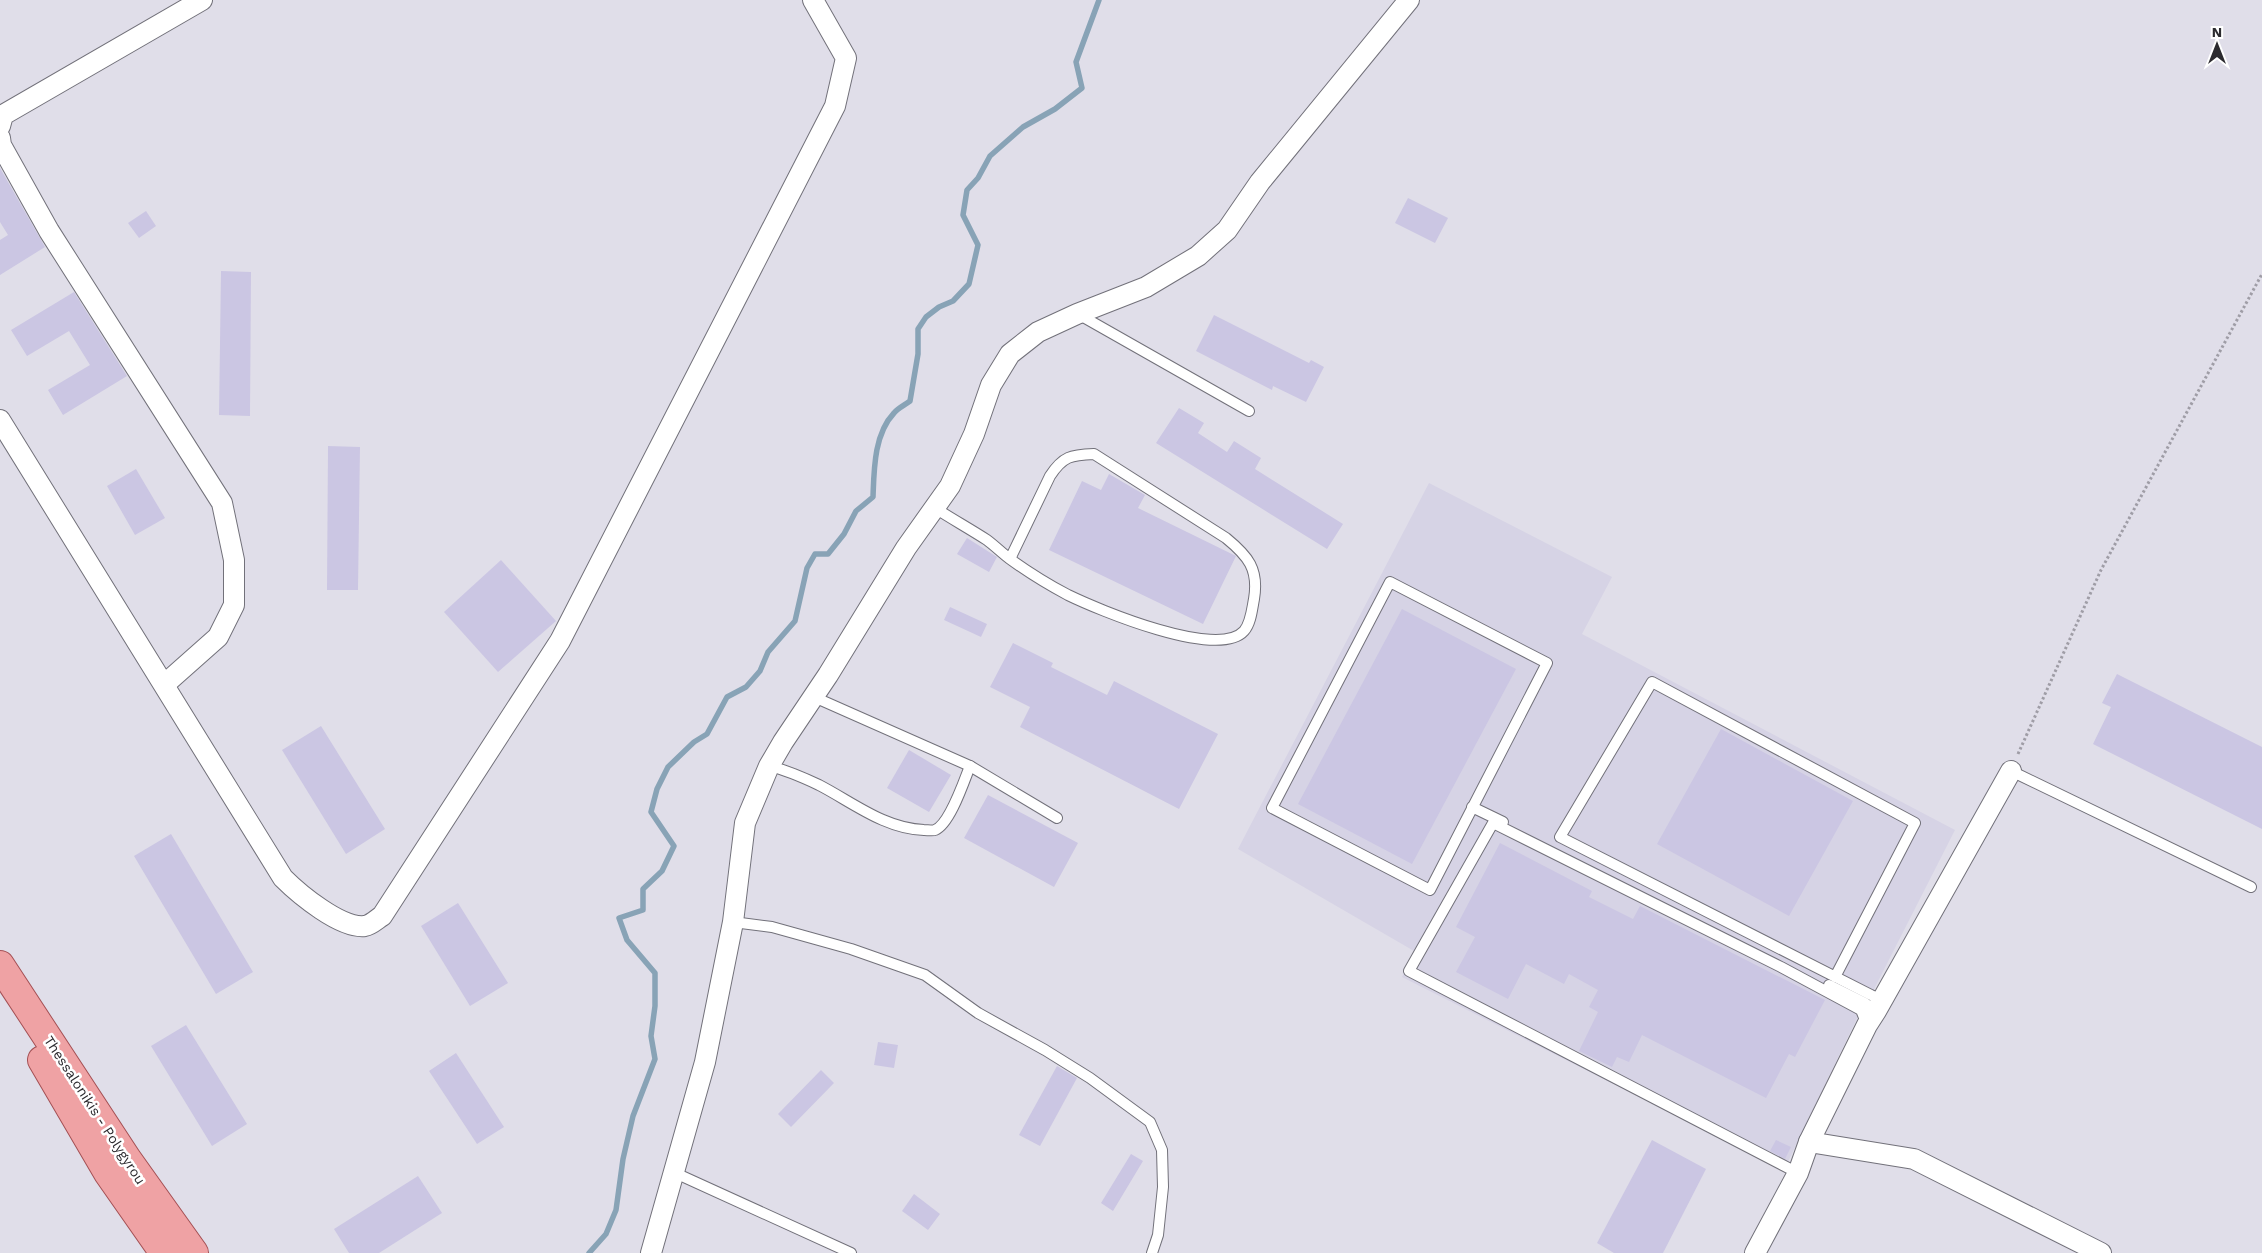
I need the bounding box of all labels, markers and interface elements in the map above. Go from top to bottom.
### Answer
north arrow [2192,20,2242,70]
text: N [2212,24,2222,40]
street label: Thessalonikis - Polygyrou [41,1033,149,1187]

